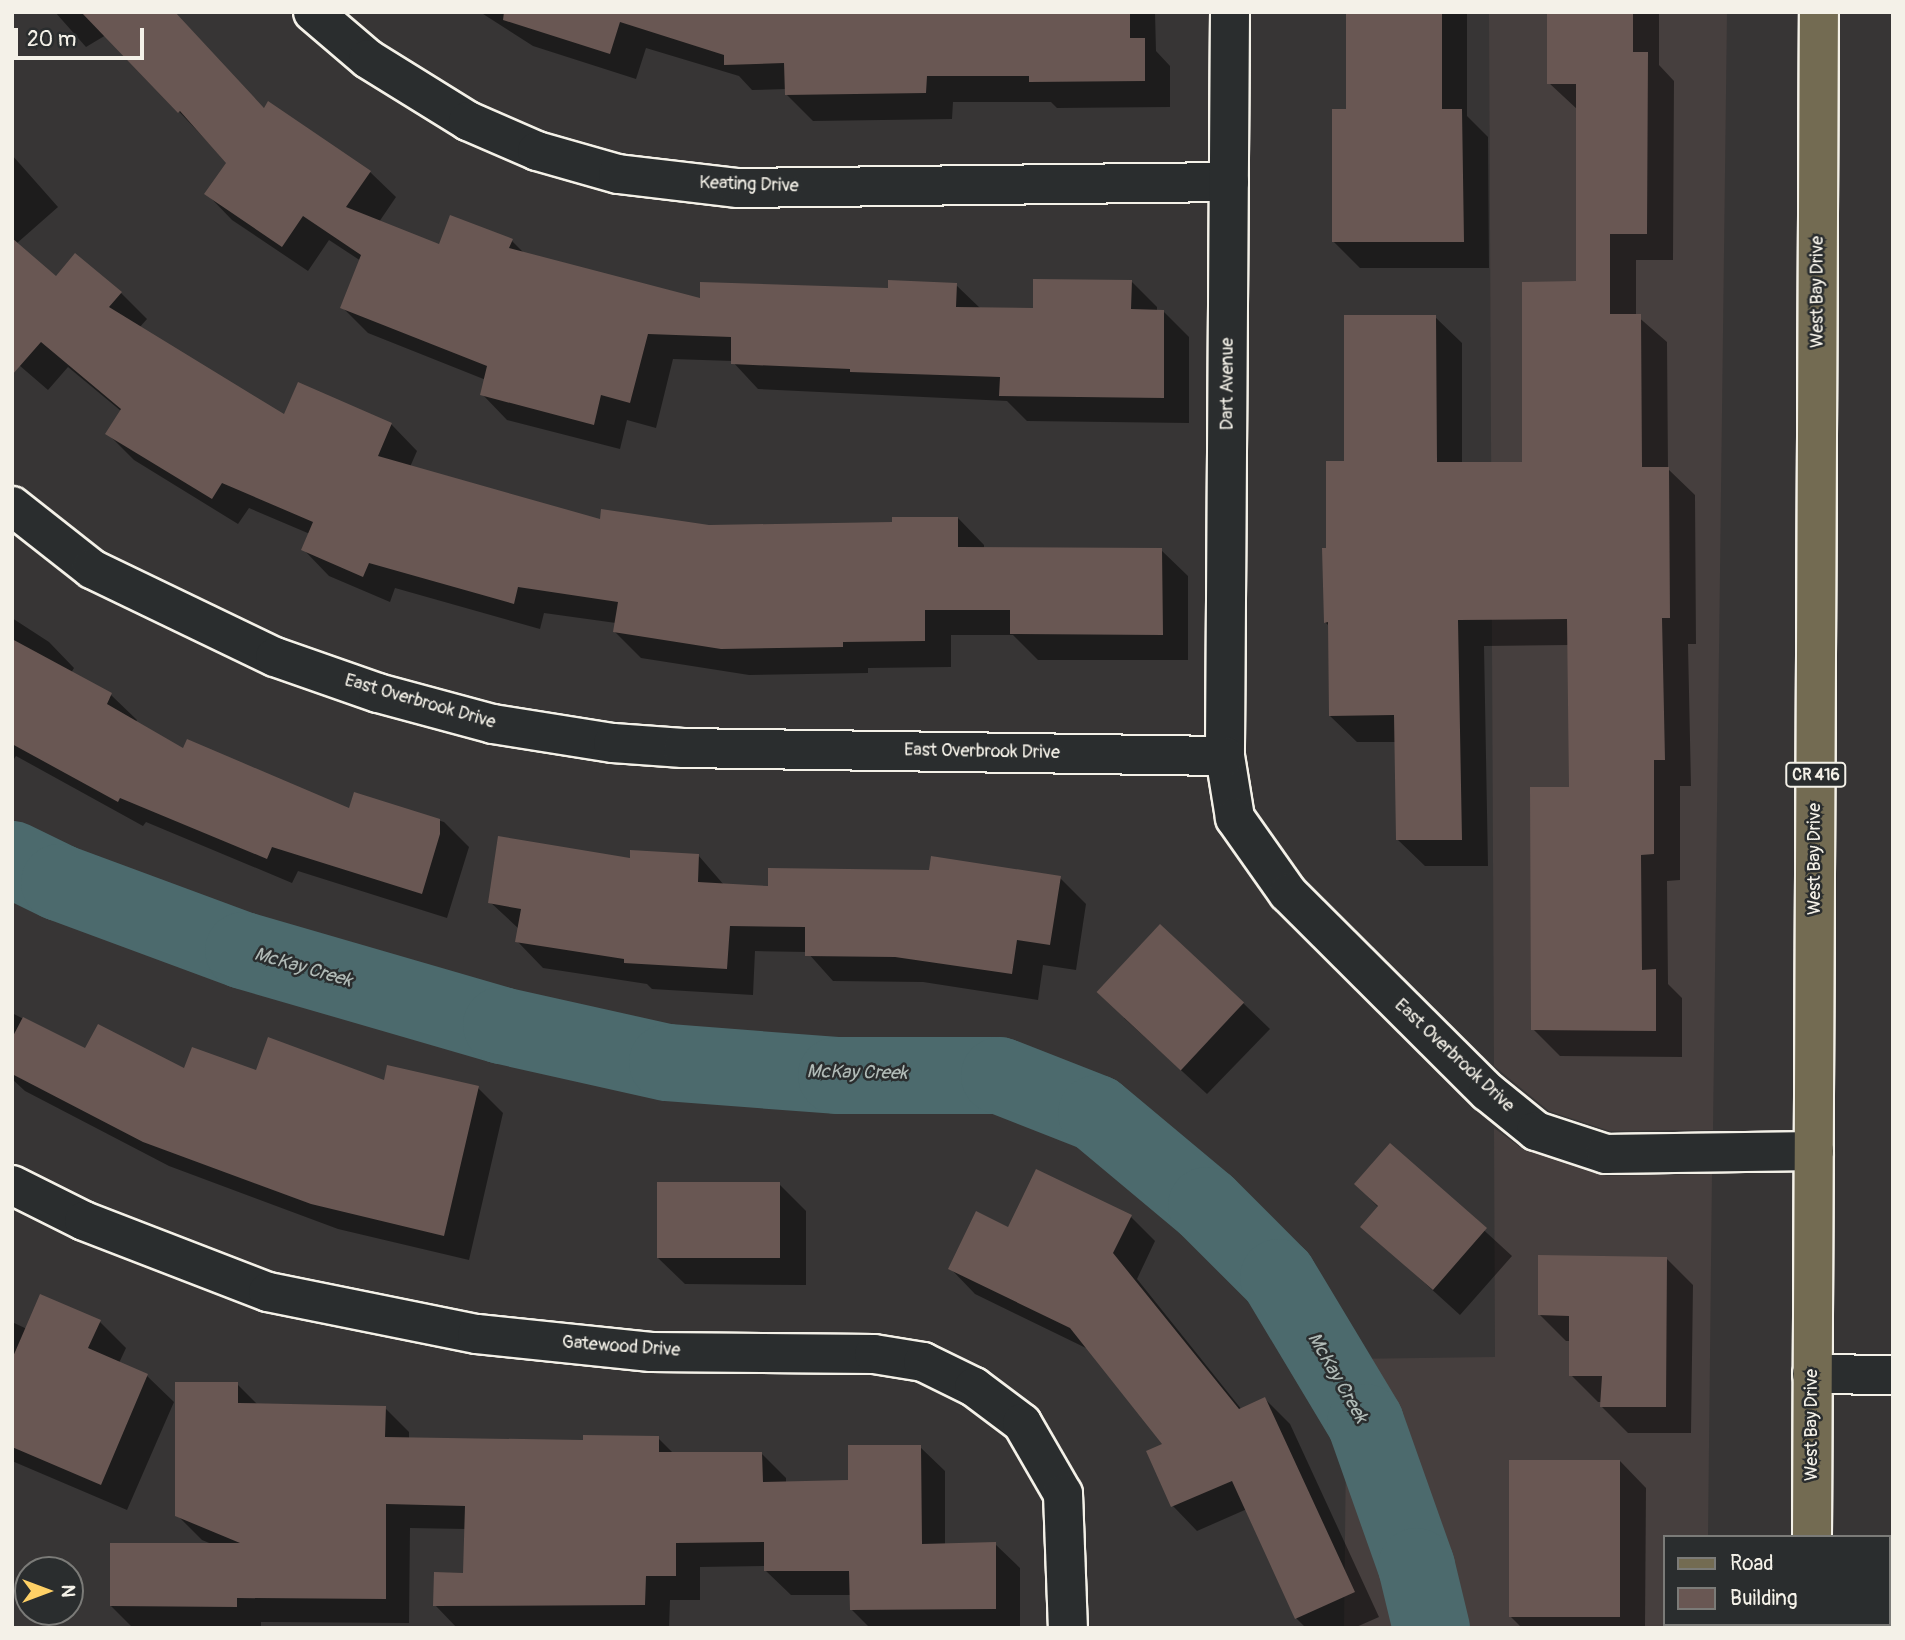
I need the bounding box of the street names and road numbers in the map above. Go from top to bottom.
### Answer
street label: Keating Drive [699,172,799,198]
street label: West Bay Drive [1807,236,1829,348]
street label: Dart Avenue [1217,338,1239,430]
street label: East Overbrook Drive [342,670,498,734]
street label: East Overbrook Drive [904,740,1060,764]
road number: CR 416 [1784,762,1848,788]
street label: West Bay Drive [1804,803,1826,915]
street label: East Overbrook Drive [1390,995,1518,1117]
street label: Gatewood Drive [561,1332,681,1362]
street label: West Bay Drive [1801,1369,1823,1481]

